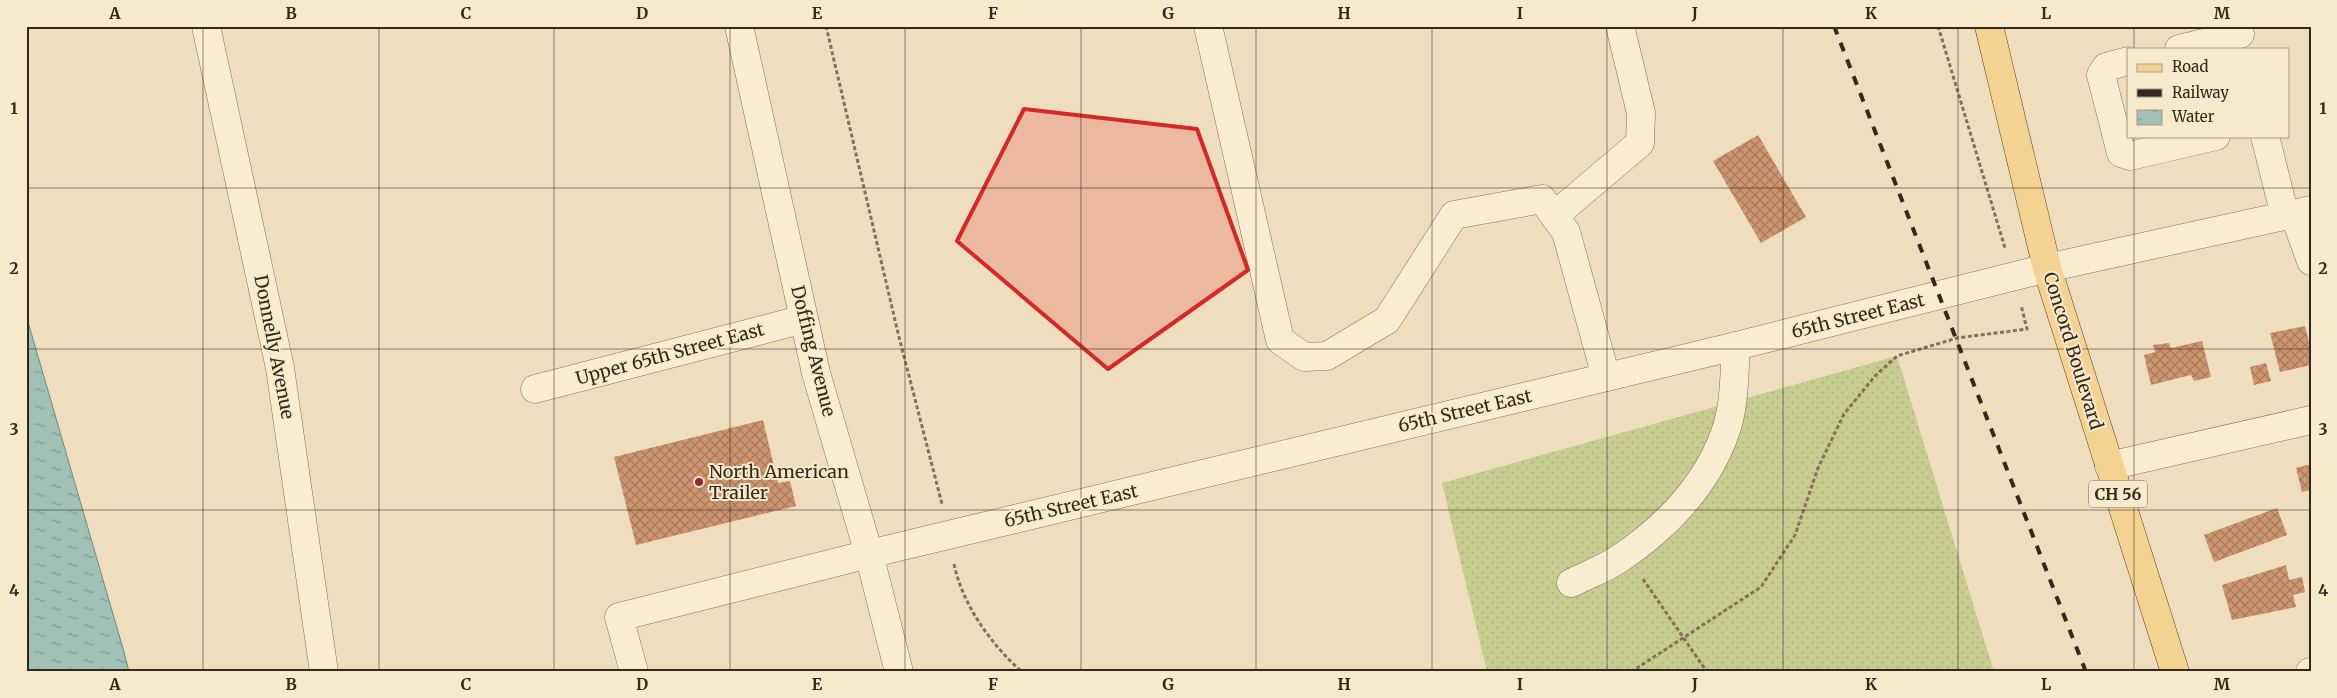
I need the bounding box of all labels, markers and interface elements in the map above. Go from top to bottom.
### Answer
text: A [108,3,121,23]
text: B [285,3,297,23]
text: C [461,3,471,23]
text: D [636,3,648,23]
text: E [812,3,823,23]
text: F [988,3,998,23]
text: G [1162,3,1174,23]
text: H [1337,3,1351,23]
text: I [1517,3,1523,23]
text: J [1691,3,1698,23]
text: K [1865,3,1877,23]
text: L [2041,3,2051,23]
text: M [2214,3,2231,23]
legend [2127,48,2290,138]
text: Road [2172,57,2208,76]
text: Railway [2172,83,2229,102]
text: 1 [10,98,18,118]
text: 1 [2319,98,2327,118]
text: Water [2171,107,2215,126]
text: 2 [9,258,19,278]
text: 2 [2318,258,2328,278]
street label: Concord Boulevard [2039,269,2108,433]
street label: Donnelly Avenue [249,273,300,421]
street label: Doffing Avenue [786,283,841,419]
street label: 65th Street East [1789,288,1927,343]
street label: Upper 65th Street East [573,317,767,390]
street label: 65th Street East [1396,384,1534,437]
text: 3 [9,419,19,439]
text: 3 [2318,419,2328,439]
place label: North American Trailer [709,460,849,504]
marker: North American Trailer [693,476,705,488]
street label: 65th Street East [1002,479,1140,532]
road number: CH 56 [2089,480,2147,508]
text: 4 [9,580,19,600]
text: 4 [2318,580,2328,600]
text: A [108,674,121,694]
text: B [285,674,297,694]
text: C [461,674,471,694]
text: D [636,674,648,694]
text: E [812,674,823,694]
text: F [988,674,998,694]
text: G [1162,674,1174,694]
text: H [1337,674,1351,694]
text: I [1517,674,1523,694]
text: J [1691,674,1698,694]
text: K [1865,674,1877,694]
text: L [2041,674,2051,694]
text: M [2214,674,2231,694]

